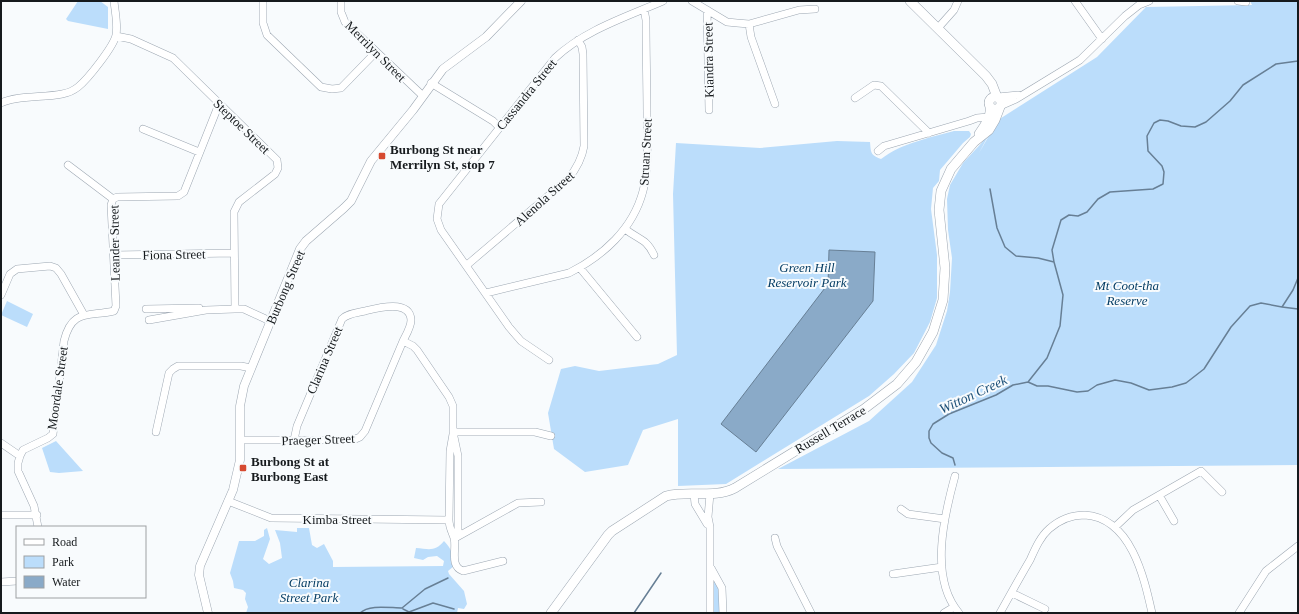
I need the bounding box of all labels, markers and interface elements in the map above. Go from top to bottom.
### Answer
street label: Merrilyn Street [342,18,409,85]
street label: Kiandra Street [700,22,717,98]
street label: Cassandra Street [493,55,560,133]
street label: Steptoe Street [210,96,273,157]
street label: Struan Street [636,118,655,186]
place label: Burbong St near Merrilyn St, stop 7 [390,142,495,172]
marker: Burbong St near Merrilyn St, stop 7 [377,151,387,161]
street label: Alenola Street [512,168,577,229]
street label: Leander Street [106,204,123,281]
street label: Fiona Street [142,246,206,263]
street label: Burbong Street [263,248,308,327]
park label: Green Hill Reservoir Park [766,260,847,290]
park label: Mt Coot-tha Reserve [1094,278,1159,308]
street label: Clarina Street [304,324,346,396]
street label: Moordale Street [44,345,71,431]
water label: Witton Creek [937,372,1010,417]
street label: Russell Terrace [792,402,869,456]
street label: Praeger Street [281,431,355,448]
place label: Burbong St at Burbong East [251,454,330,484]
marker: Burbong St at Burbong East [238,463,248,473]
street label: Kimba Street [303,512,372,527]
legend [16,526,146,598]
text: Road [52,535,77,549]
text: Park [52,555,74,569]
text: Water [52,575,80,589]
park label: Clarina Street Park [280,575,338,605]

